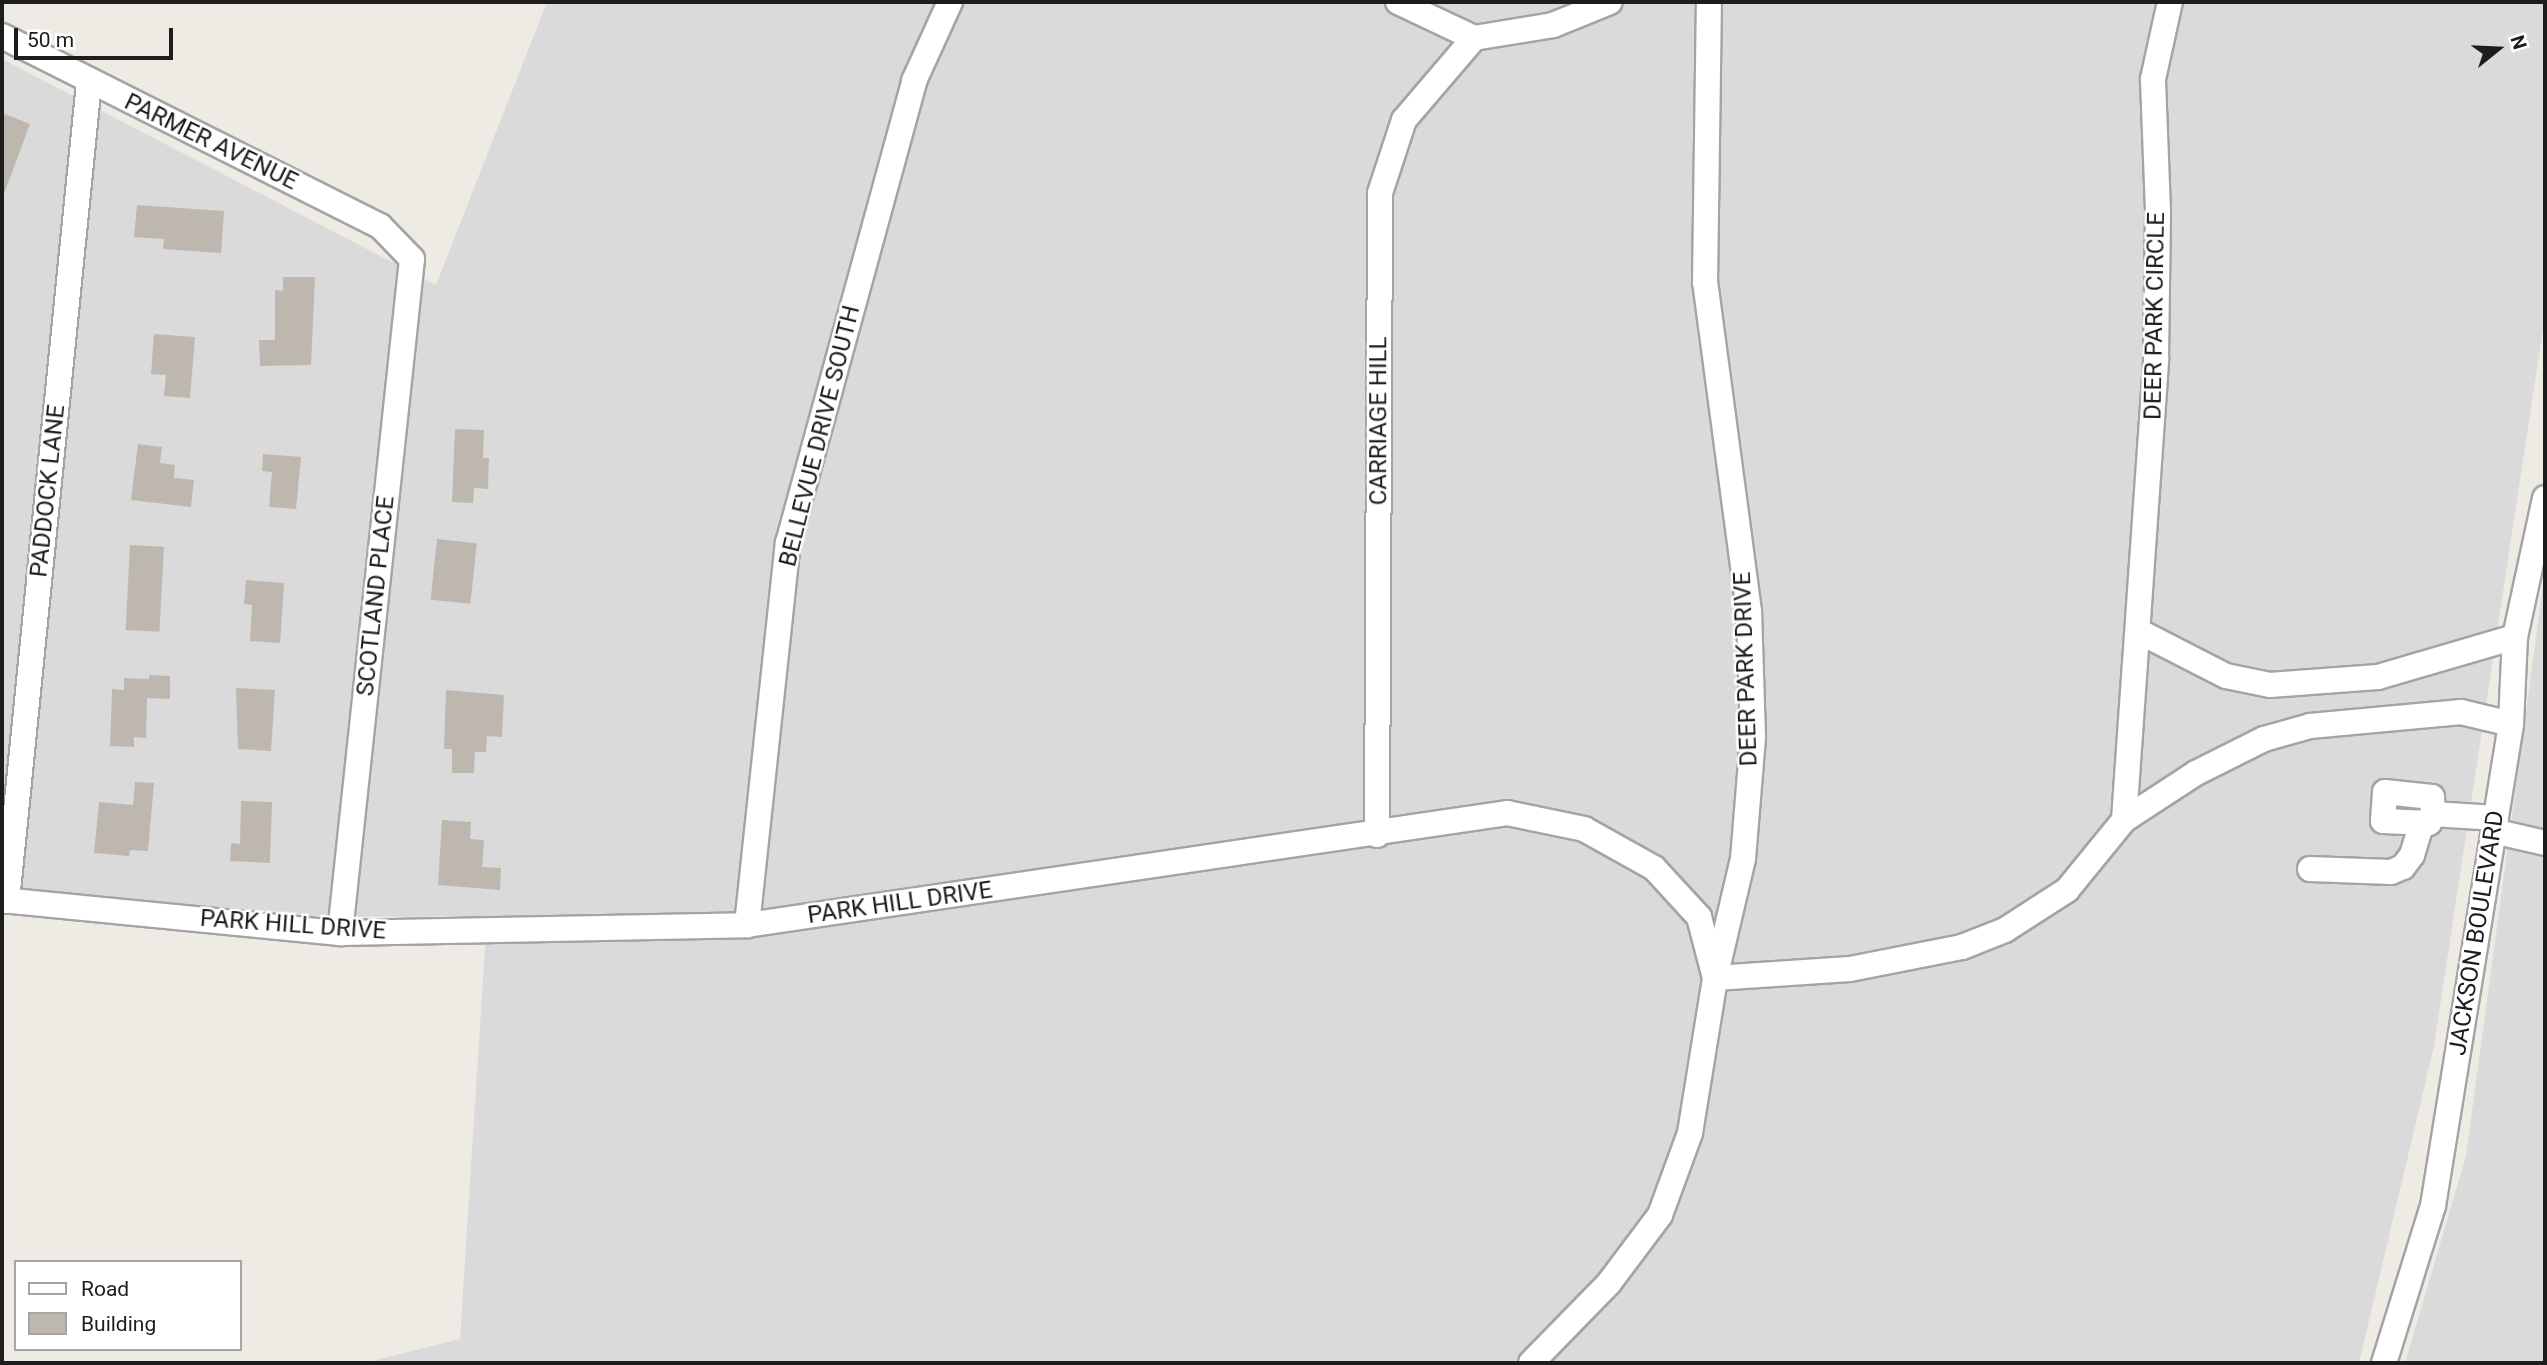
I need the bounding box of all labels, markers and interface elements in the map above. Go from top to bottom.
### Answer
scale bar [18,14,177,58]
north arrow [2463,14,2533,84]
text: 50 m [27,28,74,52]
text: N [2505,32,2531,52]
street label: PARMER AVENUE [120,88,302,196]
street label: DEER PARK CIRCLE [2139,212,2171,420]
street label: BELLEVUE DRIVE SOUTH [774,302,866,570]
street label: CARRIAGE HILL [1365,337,1393,505]
street label: PADDOCK LANE [25,403,71,579]
street label: SCOTLAND PLACE [351,494,401,698]
street label: DEER PARK DRIVE [1728,571,1764,767]
street label: JACKSON BOULEVARD [2443,809,2511,1057]
street label: PARK HILL DRIVE [806,876,994,930]
street label: PARK HILL DRIVE [199,904,387,946]
legend [14,1260,242,1351]
text: Road [81,1277,129,1301]
text: Building [81,1312,156,1336]

